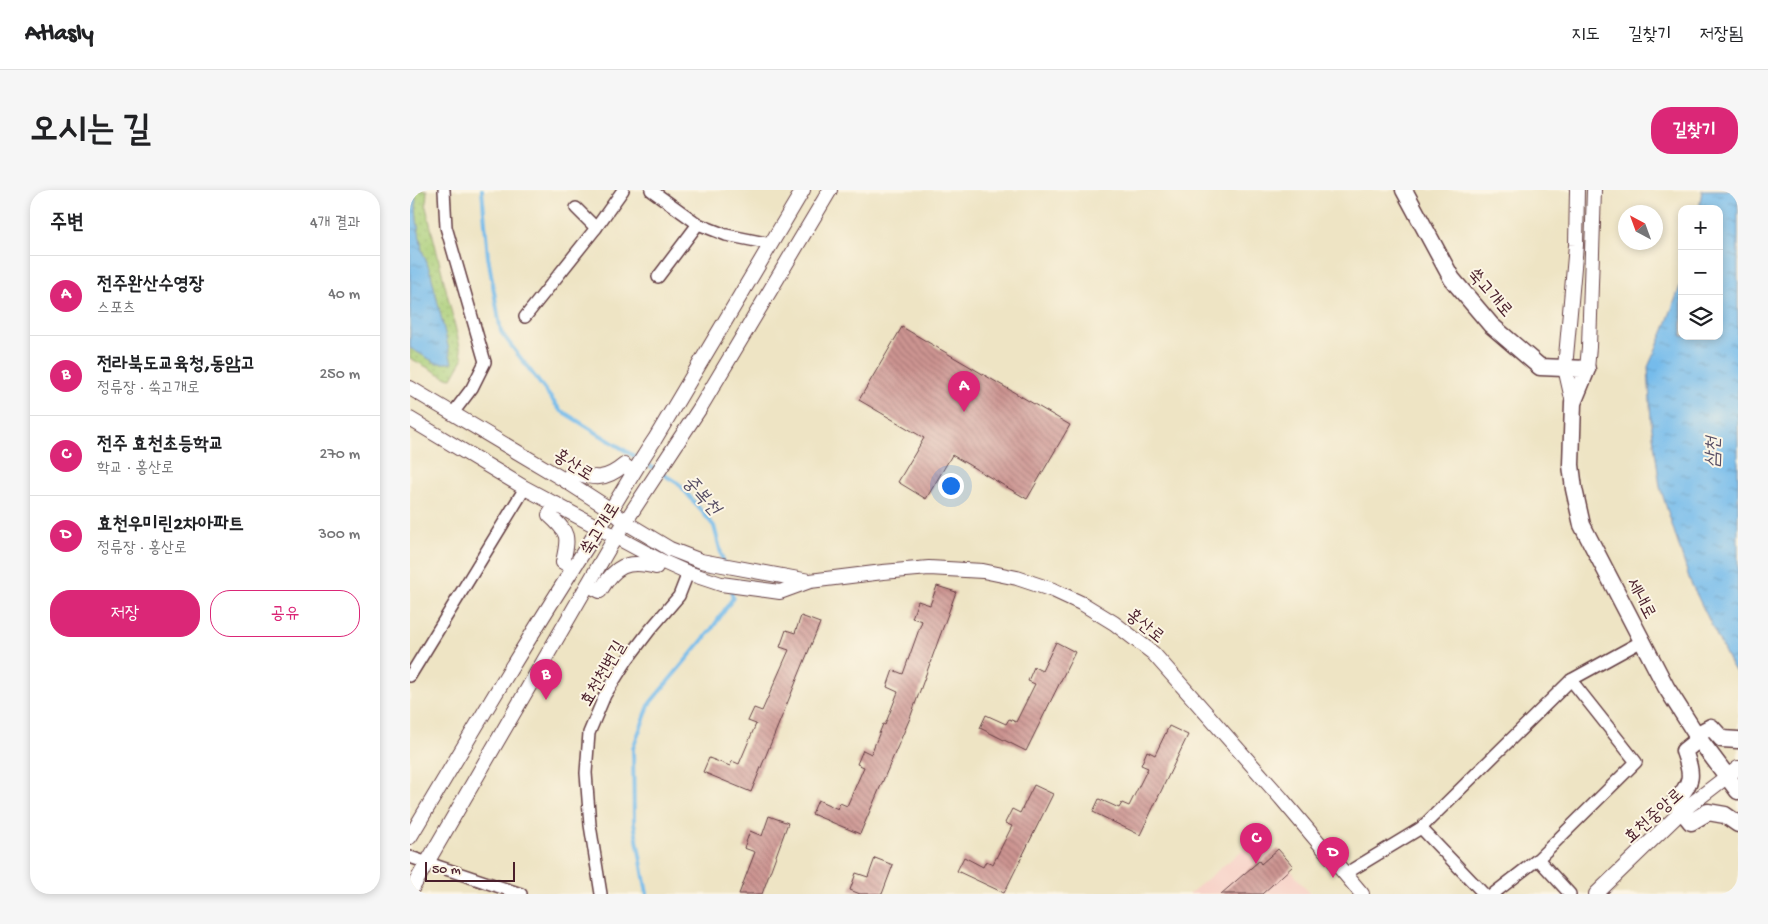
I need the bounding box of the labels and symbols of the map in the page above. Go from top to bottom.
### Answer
north arrow [1618,205,1663,250]
street label: 쑥고개로 [1462,265,1516,322]
pin: A [948,371,980,412]
water label: 삼천 [1702,435,1727,468]
street label: 홍산로 [549,445,597,487]
water label: 중복천 [677,472,725,522]
your location [938,473,964,499]
street label: 쑥고개로 [577,499,625,559]
street label: 세내로 [1620,575,1659,623]
street label: 홍산로 [1121,604,1169,649]
street label: 효천천변길 [577,637,632,711]
pin: B [530,659,562,700]
street label: 효천중앙로 [1621,785,1689,849]
pin: C [1240,823,1272,864]
pin: D [1317,837,1349,878]
scale bar [425,859,515,882]

